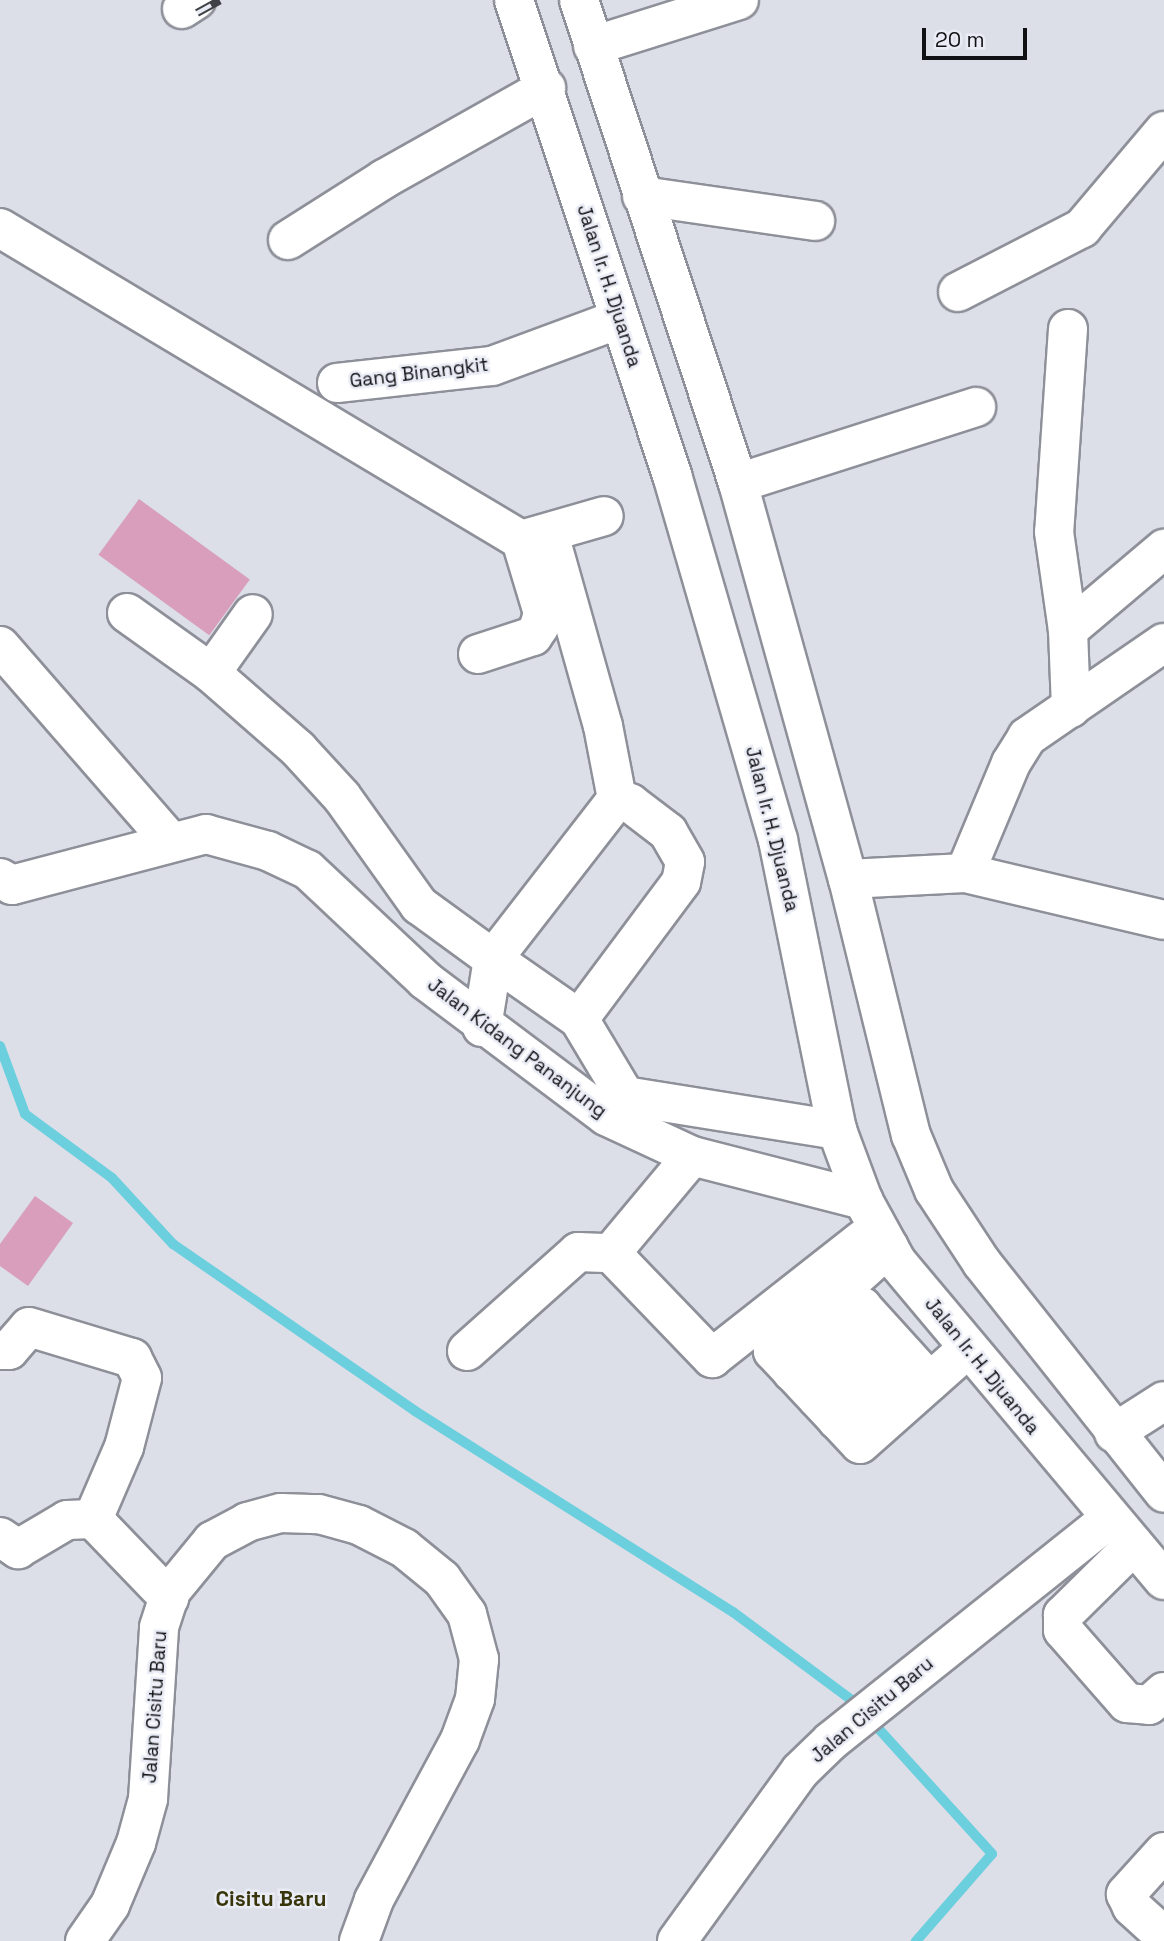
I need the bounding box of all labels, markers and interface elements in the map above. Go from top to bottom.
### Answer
scale bar [926,14,1031,58]
text: 20 m [935,26,985,53]
street label: Jalan Ir. H. Djuanda [572,201,646,371]
street label: Gang Binangkit [348,353,490,393]
street label: Jalan Ir. H. Djuanda [740,743,804,915]
street label: Jalan Kidang Pananjung [423,973,611,1123]
street label: Jalan Ir. H. Djuanda [919,1292,1045,1440]
street label: Jalan Cisitu Baru [138,1630,172,1784]
street label: Jalan Cisitu Baru [806,1652,938,1768]
district label: Cisitu Baru [216,1886,326,1912]

